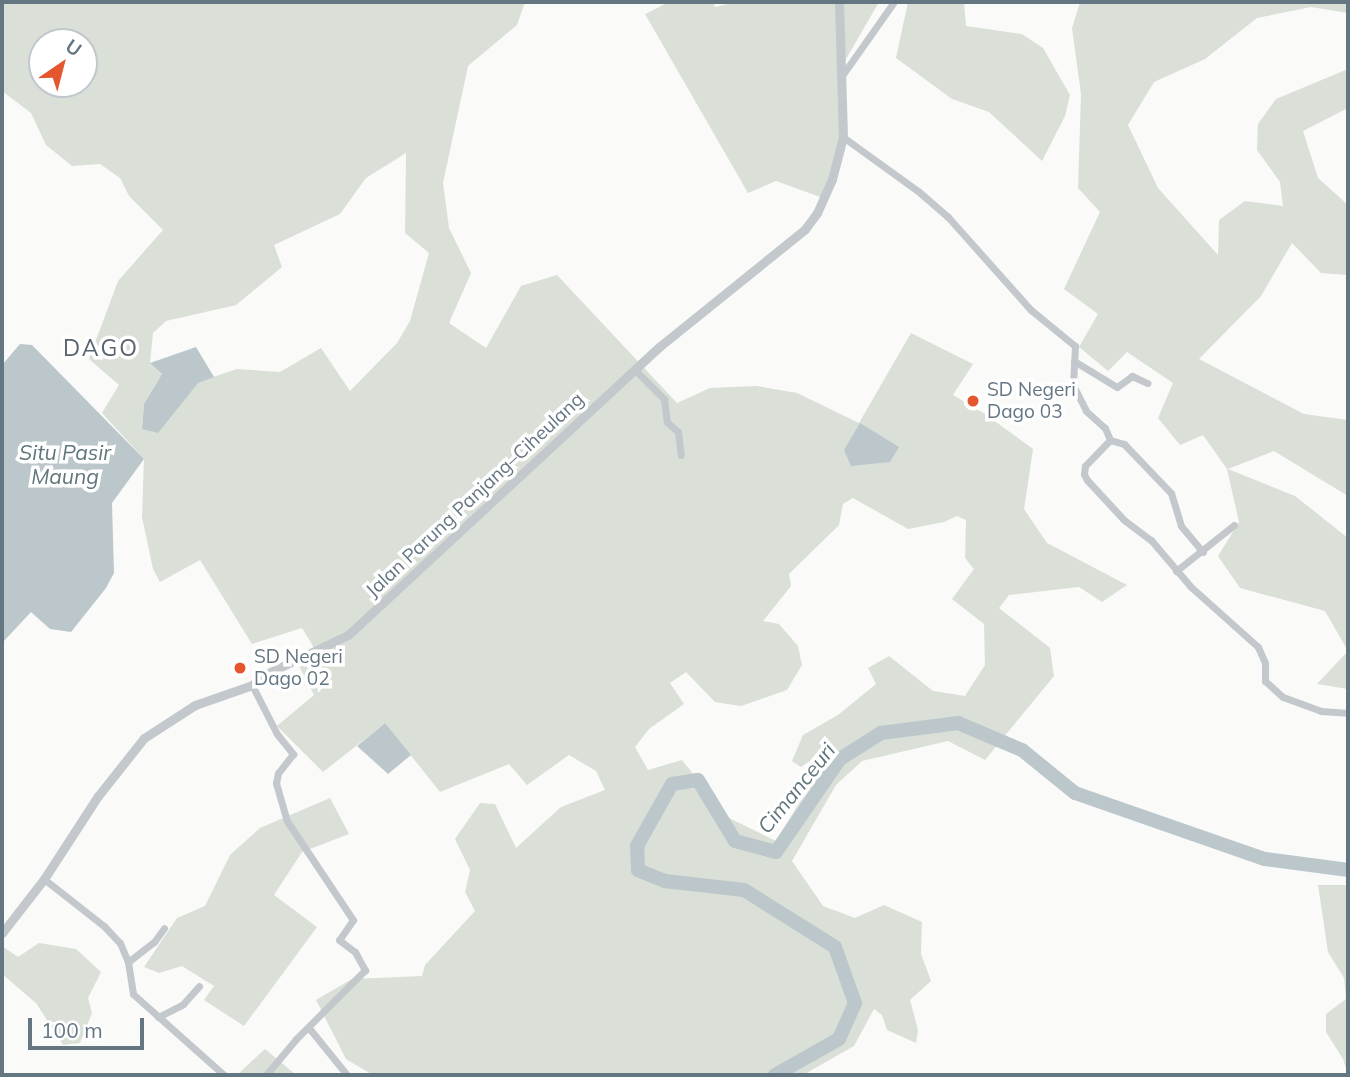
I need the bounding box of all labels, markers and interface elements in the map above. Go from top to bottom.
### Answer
north arrow [28,28,98,98]
text: U [61,34,87,61]
district label: DAGO [63,334,139,362]
place label: SD Negeri Dago 03 [987,379,1076,423]
street label: Jalan Parung Panjang–Ciheulang [361,388,589,602]
marker: SD Negeri Dago 03 [965,393,981,409]
water label: Situ Pasir Maung [19,439,111,489]
place label: SD Negeri Dago 02 [254,646,343,690]
marker: SD Negeri Dago 02 [232,660,248,676]
water label: Cimanceuri [752,738,840,838]
scale bar [32,1004,147,1048]
text: 100 m [41,1017,103,1043]

